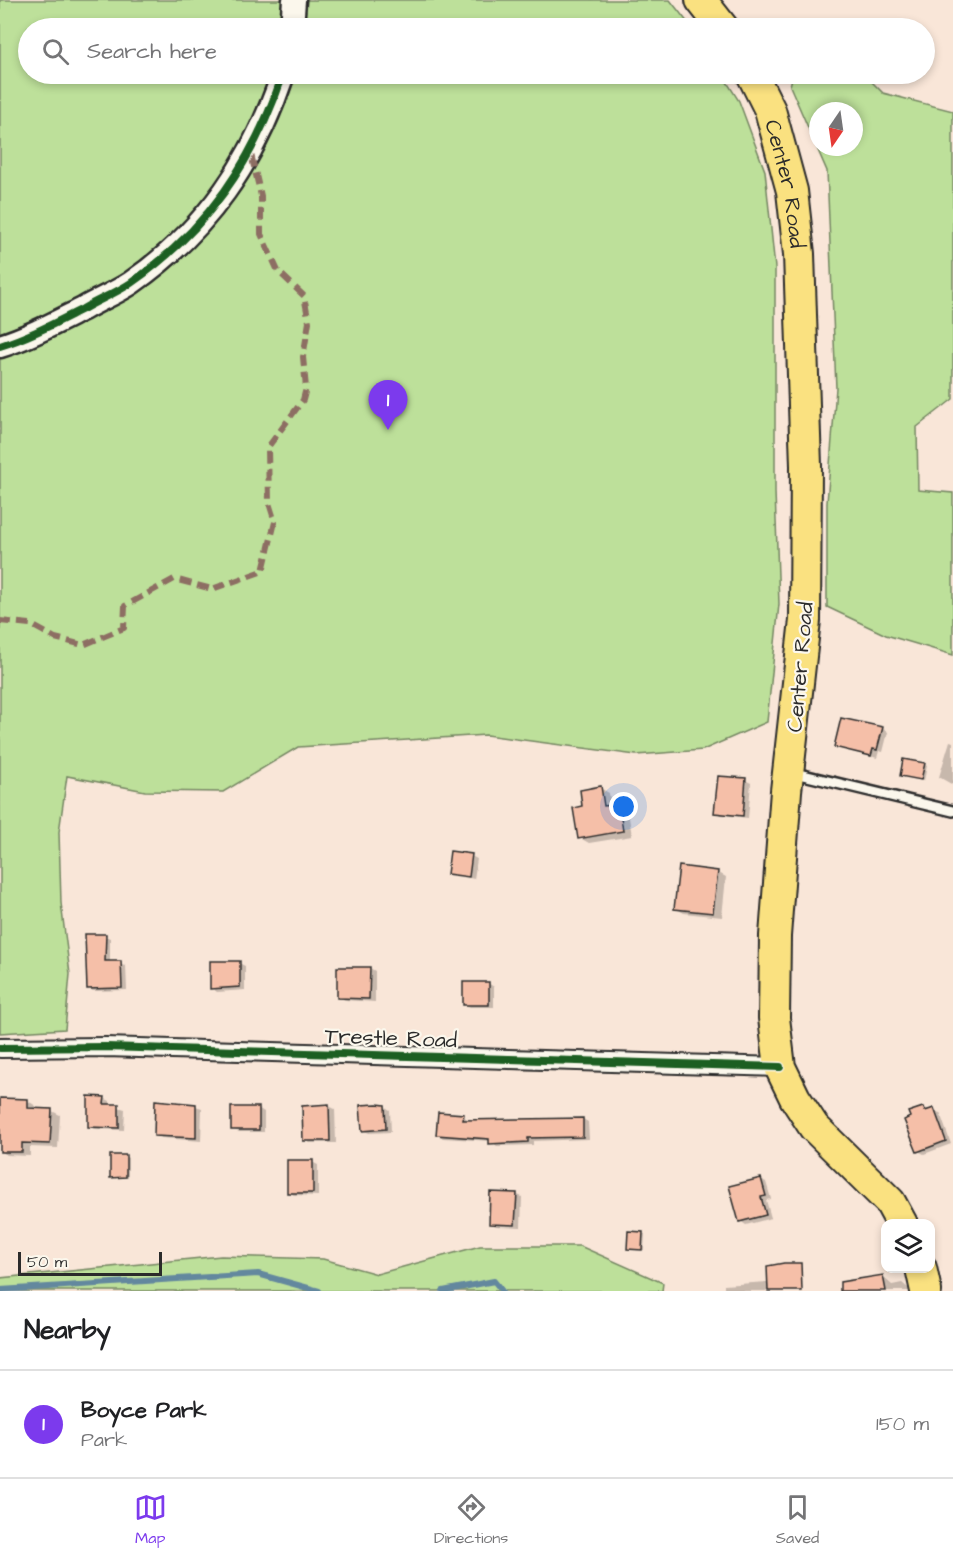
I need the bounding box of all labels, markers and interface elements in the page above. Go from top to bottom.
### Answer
search box [18,18,935,84]
icon: search [39,35,72,68]
text: Search here [87,36,217,67]
north arrow [809,102,863,156]
street label: Center Road [756,116,812,250]
pin: 1 [368,380,408,430]
street label: Center Road [779,601,822,734]
your location [609,792,638,821]
street label: Trestle Road [324,1021,458,1056]
map controls [881,1219,935,1273]
button: layers [881,1219,935,1273]
scale bar [18,1249,162,1276]
text: 50 m [27,1251,67,1273]
text: Nearby [24,1312,111,1348]
text: Boyce Park [81,1395,207,1426]
text: 1 [42,1410,45,1438]
text: 150 m [876,1410,929,1438]
text: Park [81,1426,127,1454]
tab: Map [134,1491,167,1549]
tab: Directions [434,1491,508,1549]
tab: Saved [776,1491,819,1549]

